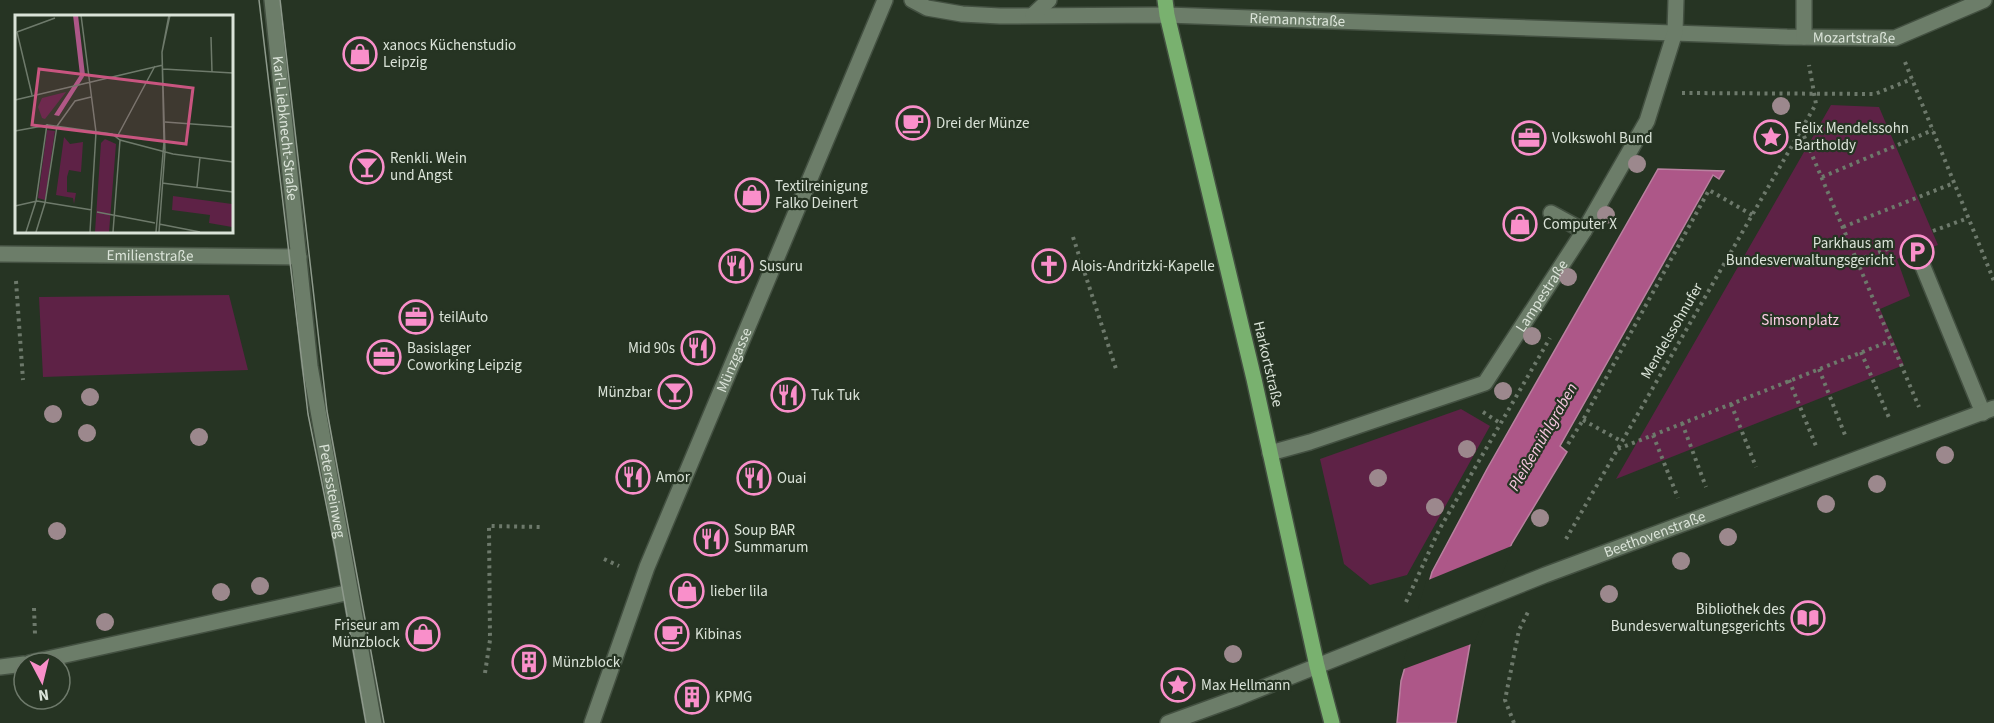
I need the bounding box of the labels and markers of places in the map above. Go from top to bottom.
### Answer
place label: xanocs Küchenstudio Leipzig [383,35,516,73]
shop icon: xanocs Küchenstudio Leipzig [342,36,378,72]
cafe icon: Drei der Münze [895,105,931,141]
place label: Drei der Münze [936,113,1029,134]
place label: Felix Mendelssohn Bartholdy [1794,118,1909,156]
place icon: Felix Mendelssohn Bartholdy [1753,119,1789,155]
office icon: Volkswohl Bund [1511,120,1547,156]
place label: Volkswohl Bund [1552,128,1653,149]
place label: Renkli. Wein und Angst [390,148,467,186]
bar icon: Renkli. Wein und Angst [349,149,385,185]
place label: Textilreinigung Falko Deinert [775,176,868,214]
shop icon: Textilreinigung Falko Deinert [734,177,770,213]
shop icon: Computer X [1502,206,1538,242]
place label: Computer X [1543,214,1617,235]
place label: Parkhaus am Bundesverwaltungsgericht [1726,233,1894,271]
parking icon: Parkhaus am Bundesverwaltungsgericht [1899,234,1935,270]
restaurant icon: Susuru [718,248,754,284]
church icon: Alois-Andritzki-Kapelle [1031,248,1067,284]
place label: Susuru [759,256,803,277]
place label: Alois-Andritzki-Kapelle [1072,256,1215,277]
office icon: teilAuto [398,299,434,335]
place label: teilAuto [439,307,488,328]
restaurant icon: Mid 90s [680,330,716,366]
place label: Basislager Coworking Leipzig [407,338,522,376]
place label: Mid 90s [628,338,675,359]
office icon: Basislager Coworking Leipzig [366,339,402,375]
bar icon: Münzbar [657,374,693,410]
restaurant icon: Tuk Tuk [770,377,806,413]
place label: Münzbar [598,382,653,403]
place label: Tuk Tuk [811,385,860,406]
restaurant icon: Amor [615,459,651,495]
restaurant icon: Ouai [736,460,772,496]
place label: Amor [656,467,691,488]
place label: Ouai [777,468,806,489]
place label: Soup BAR Summarum [734,520,808,558]
restaurant icon: Soup BAR Summarum [693,521,729,557]
shop icon: lieber lila [669,573,705,609]
place label: lieber lila [710,581,768,602]
place label: Bibliothek des Bundesverwaltungsgerichts [1611,599,1785,637]
library icon: Bibliothek des Bundesverwaltungsgerichts [1790,600,1826,636]
place label: Friseur am Münzblock [332,615,401,653]
shop icon: Friseur am Münzblock [405,616,441,652]
cafe icon: Kibinas [654,616,690,652]
place label: Kibinas [695,624,741,645]
building icon: Münzblock [511,644,547,680]
place label: Münzblock [552,652,621,673]
place icon: Max Hellmann [1160,667,1196,703]
place label: Max Hellmann [1201,675,1290,696]
building icon: KPMG [674,679,710,715]
place label: KPMG [715,687,752,708]

